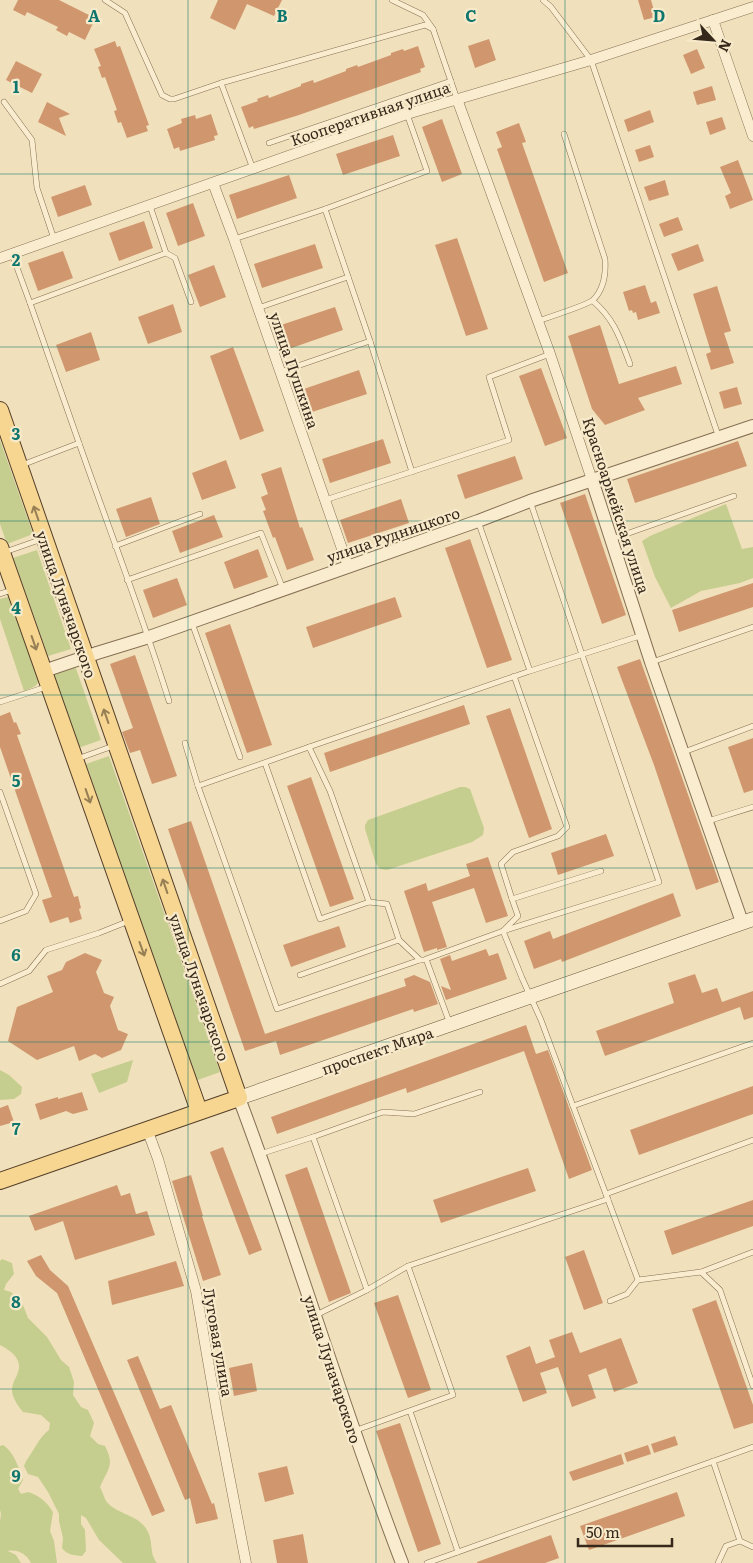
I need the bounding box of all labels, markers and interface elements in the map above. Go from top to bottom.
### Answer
text: A [88,3,100,27]
text: B [276,3,288,27]
text: C [465,3,477,27]
text: D [653,3,665,27]
north arrow [688,15,738,65]
text: N [714,36,737,56]
text: 1 [13,74,20,98]
street label: Кооперативная улица [287,75,454,151]
text: 2 [12,247,21,271]
street label: улица Пушкина [264,309,326,432]
street label: Красноармейская улица [578,414,657,597]
text: 3 [12,421,21,445]
street label: улица Рудницкого [323,500,463,568]
one-way arrow [31,506,40,521]
street label: улица Луначарского [31,527,103,681]
text: 4 [11,595,21,619]
one-way arrow [30,635,39,650]
one-way arrow [101,709,111,725]
text: 5 [12,768,21,792]
one-way arrow [84,788,93,803]
one-way arrow [160,879,170,895]
street label: улица Луначарского [164,910,236,1064]
one-way arrow [138,941,147,956]
text: 6 [11,942,21,966]
street label: проспект Мира [318,1020,437,1080]
text: 7 [12,1116,21,1140]
street label: Луговая улица [198,1286,240,1399]
text: 8 [11,1289,21,1313]
street label: улица Луначарского [298,1292,368,1446]
text: 9 [11,1463,21,1487]
scale bar [578,1516,672,1548]
text: 50 m [586,1520,620,1543]

